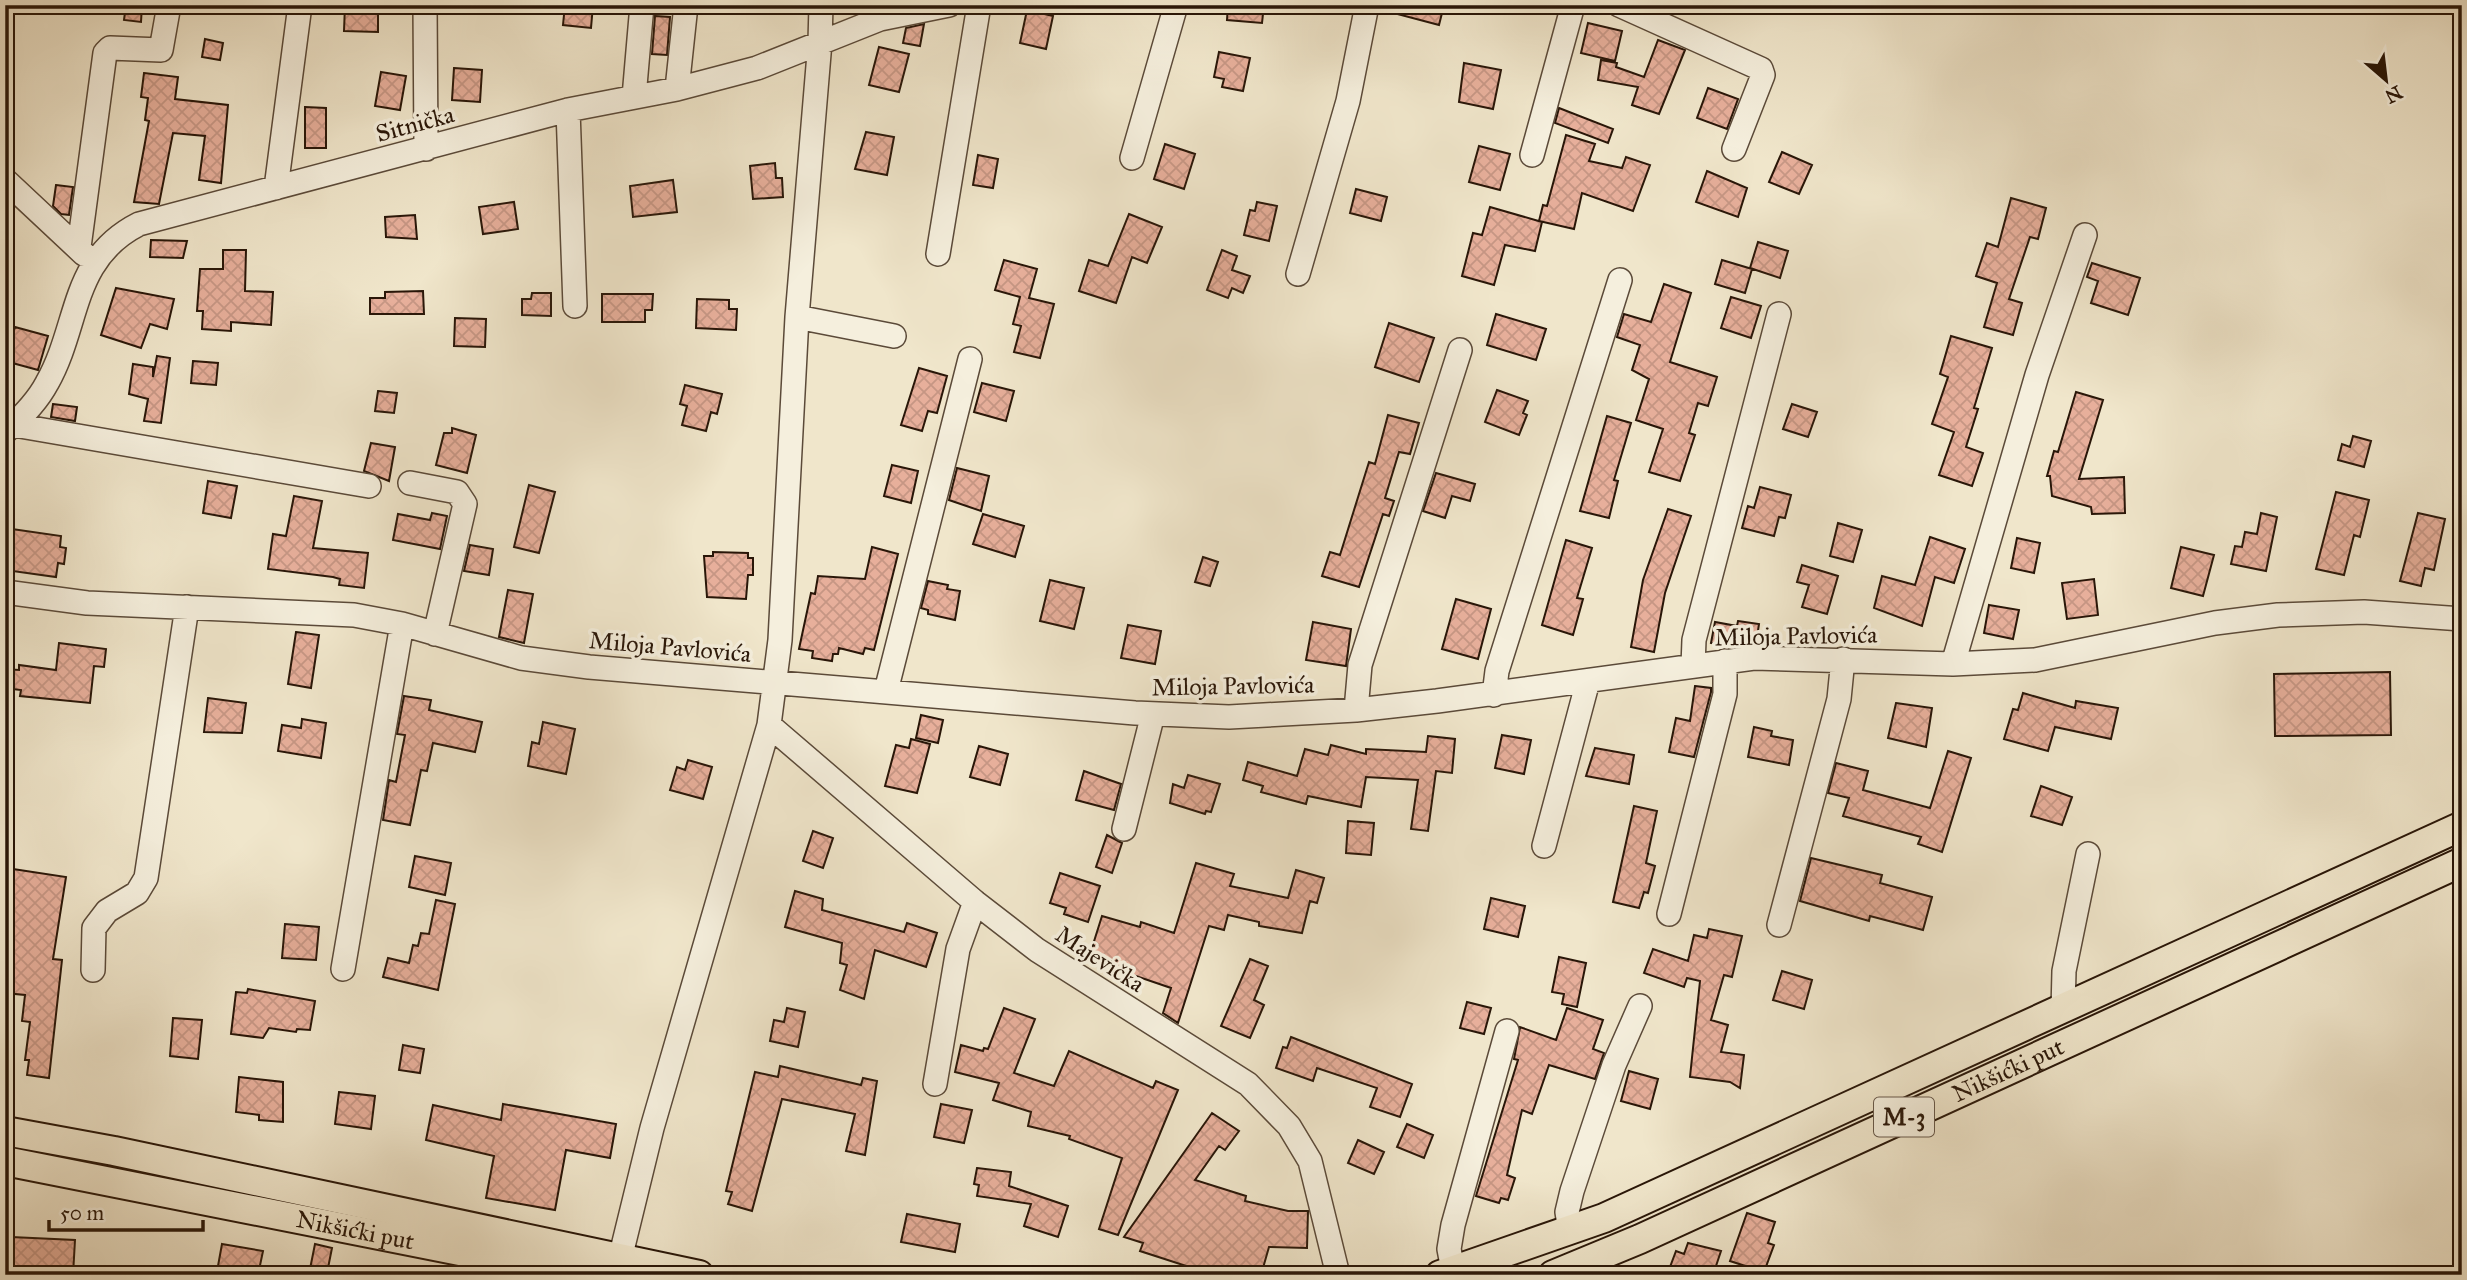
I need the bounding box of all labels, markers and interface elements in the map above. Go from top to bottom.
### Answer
north arrow [2352,46,2422,116]
text: N [2381,81,2406,109]
street label: Sitnička [373,99,458,149]
street label: Miloja Pavlovića [1714,620,1878,652]
street label: Miloja Pavlovića [588,625,753,669]
street label: Miloja Pavlovića [1151,670,1315,702]
street label: Majevička [1050,919,1151,999]
street label: Nikšićki put [1947,1031,2069,1109]
road number: M-3 [1874,1098,1934,1136]
scale bar [49,1189,203,1233]
text: 50 m [60,1200,105,1226]
street label: Nikšićki put [294,1204,417,1257]

